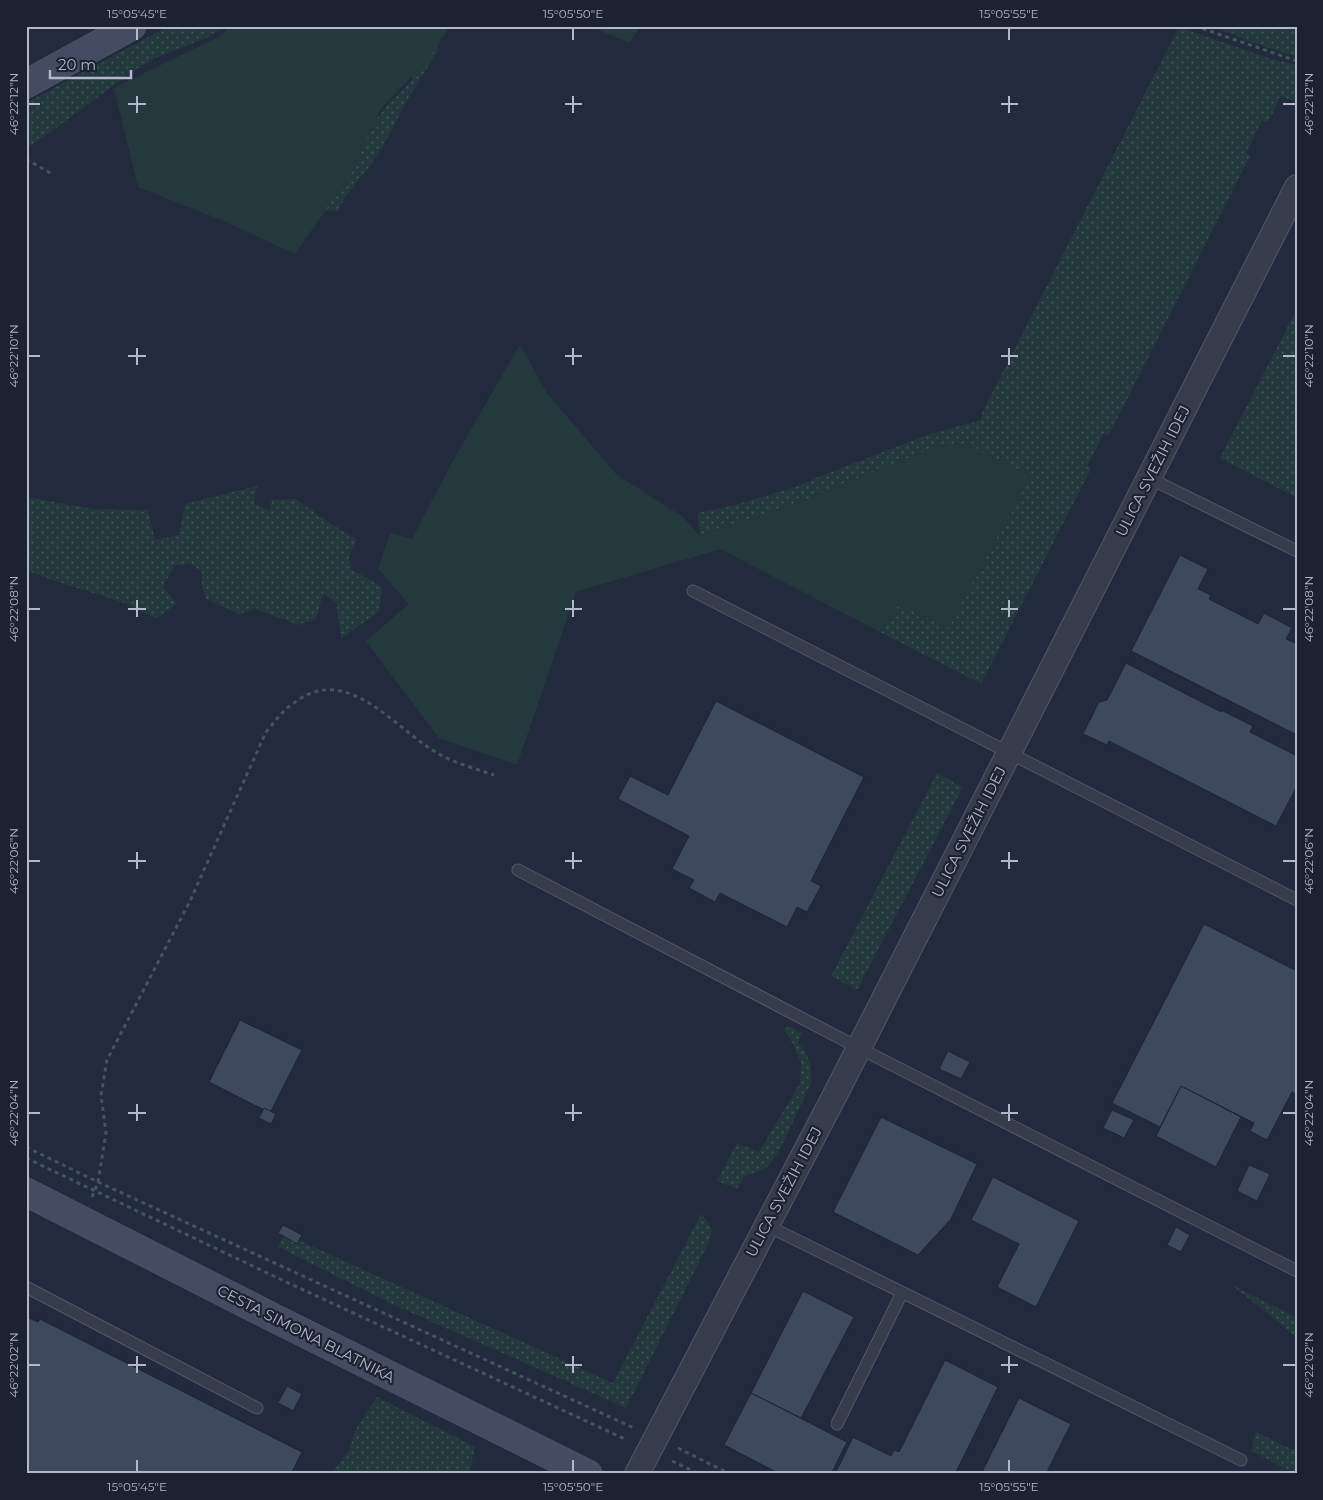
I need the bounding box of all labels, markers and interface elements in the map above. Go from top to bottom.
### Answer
text: 15°05'45"E [107,6,167,21]
text: 15°05'50"E [543,6,603,21]
text: 15°05'55"E [979,6,1039,21]
scale bar [50,48,131,80]
text: 20 m [58,55,96,74]
text: 46°22'12"N [6,73,21,135]
text: 46°22'12"N [1301,73,1316,135]
text: 46°22'10"N [6,324,21,388]
text: 46°22'10"N [1301,324,1316,388]
street label: ULICA SVEŽIH IDEJ [1111,402,1194,540]
text: 46°22'08"N [6,576,21,642]
text: 46°22'08"N [1301,576,1316,642]
street label: ULICA SVEŽIH IDEJ [927,763,1010,901]
text: 46°22'06"N [6,828,21,894]
text: 46°22'06"N [1301,828,1316,894]
text: 46°22'04"N [6,1080,21,1146]
text: 46°22'04"N [1301,1080,1316,1146]
street label: ULICA SVEŽIH IDEJ [741,1123,826,1260]
street label: CESTA SIMONA BLATNIKA [214,1280,398,1387]
text: 46°22'02"N [6,1332,21,1398]
text: 46°22'02"N [1301,1332,1316,1398]
text: 15°05'45"E [107,1479,167,1494]
text: 15°05'50"E [543,1479,603,1494]
text: 15°05'55"E [979,1479,1039,1494]

